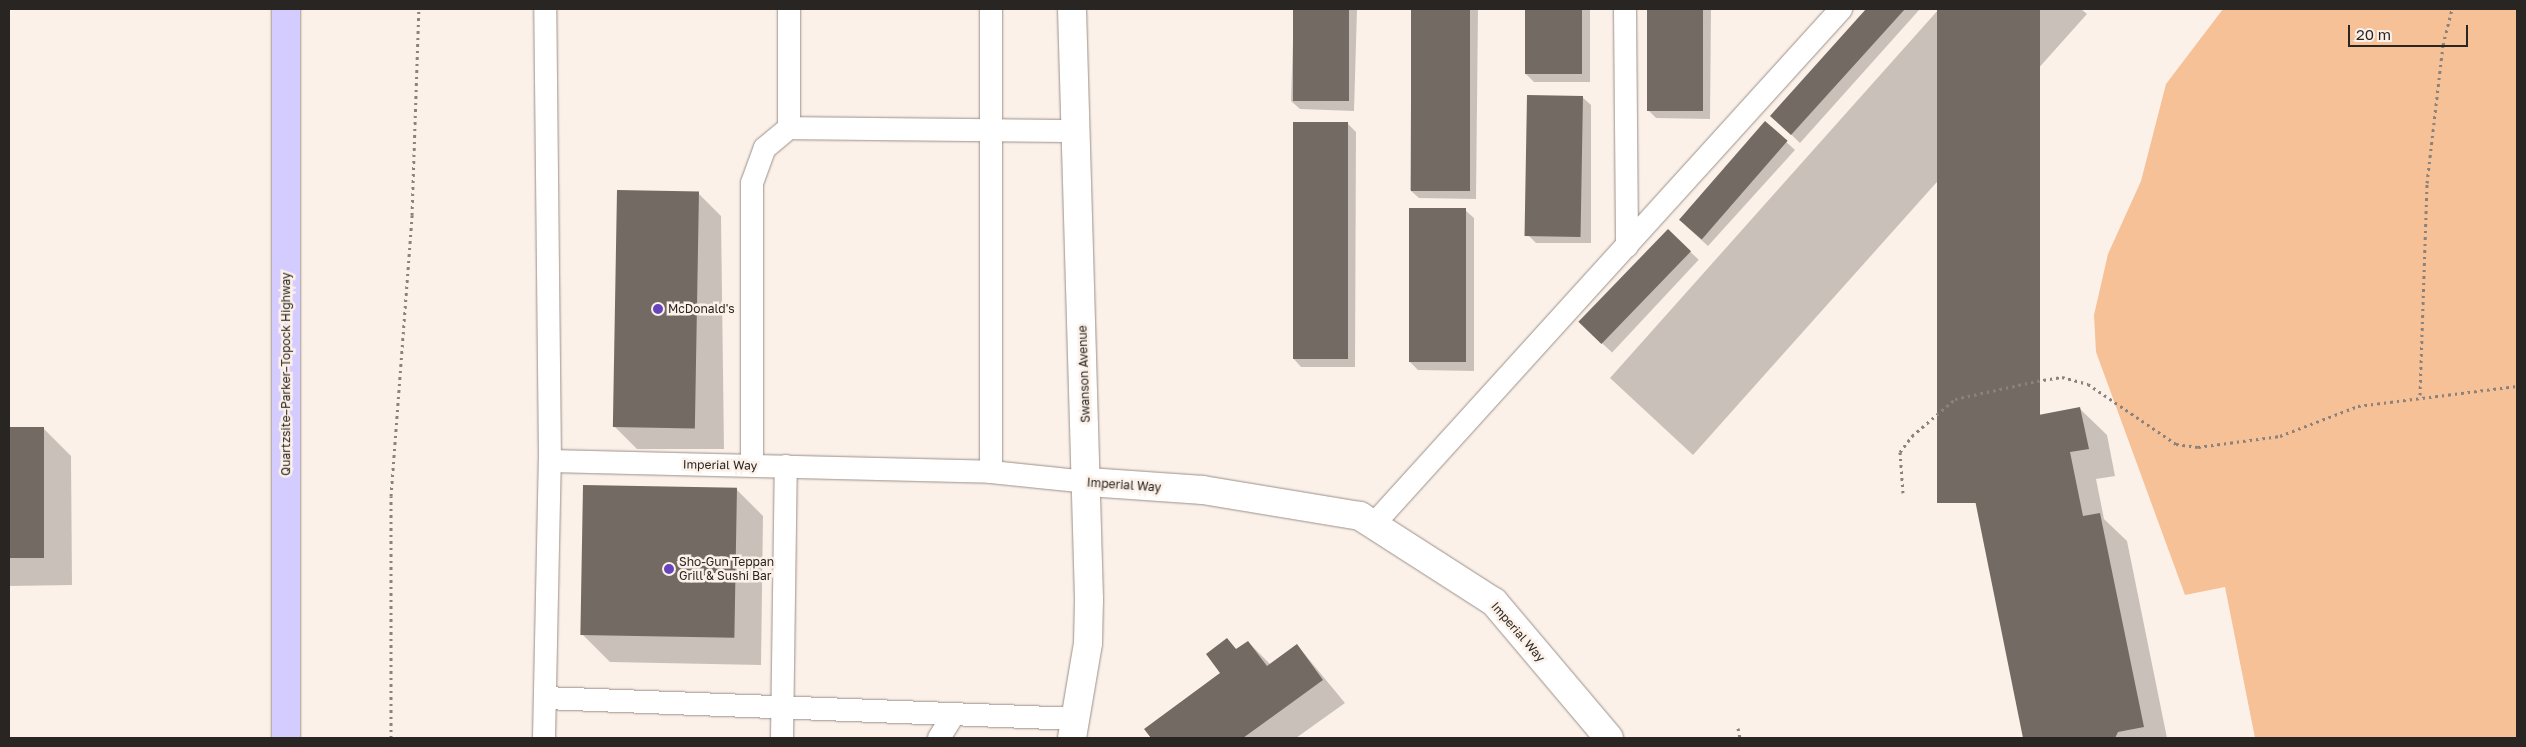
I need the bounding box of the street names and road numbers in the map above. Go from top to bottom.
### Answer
street label: Quartzsite–Parker–Topock Highway [279,272,293,476]
street label: Swanson Avenue [1075,325,1093,423]
street label: Imperial Way [683,457,757,473]
street label: Imperial Way [1086,475,1162,495]
street label: Imperial Way [1488,599,1548,665]

